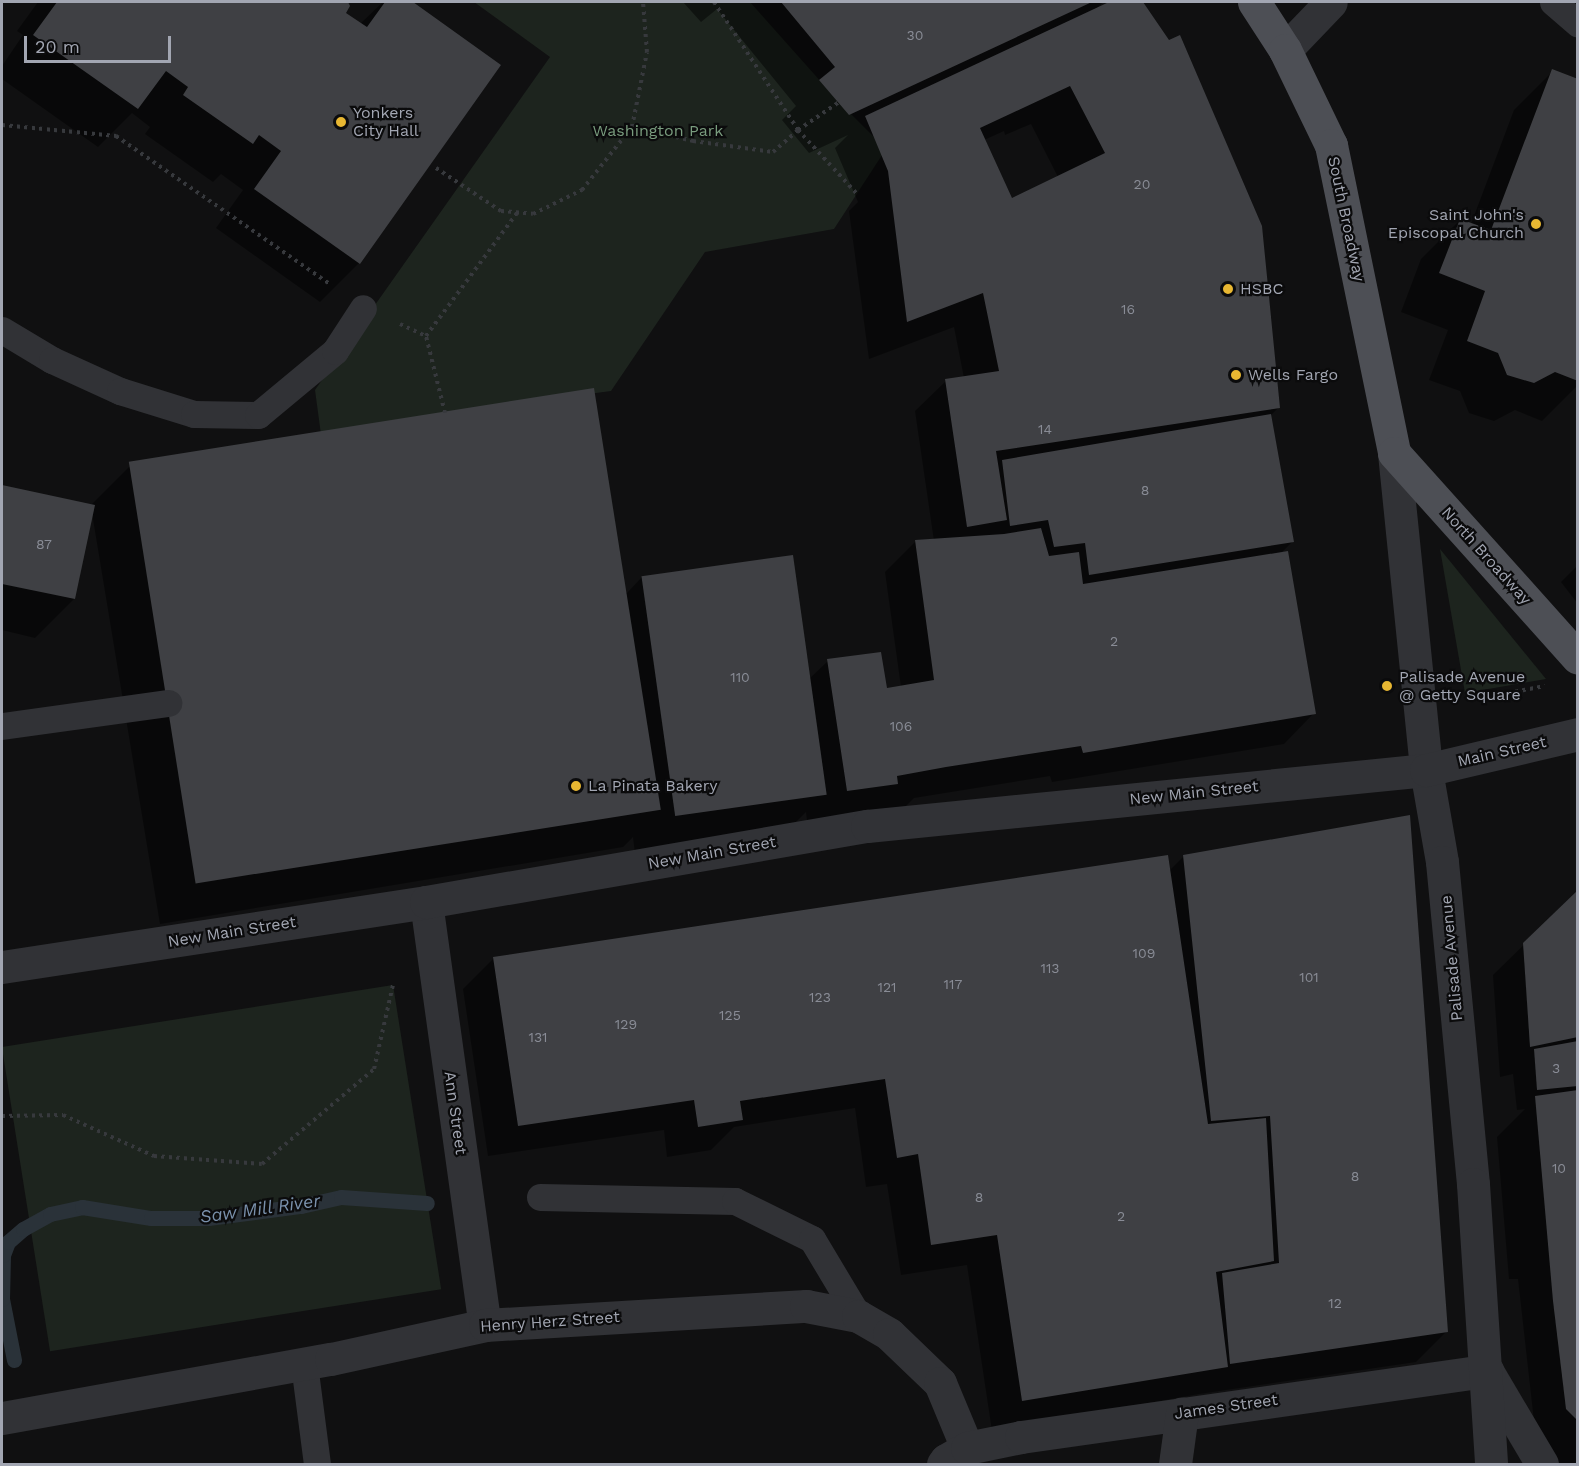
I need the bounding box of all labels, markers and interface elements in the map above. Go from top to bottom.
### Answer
scale bar [27,24,174,62]
house number: 30 [907,27,923,43]
text: 20 m [35,36,80,57]
place label: Yonkers City Hall [353,103,419,141]
marker: Yonkers City Hall [334,115,348,129]
park label: Washington Park [593,121,723,141]
street label: South Broadway [1323,155,1369,283]
house number: 20 [1134,176,1150,192]
place label: Saint John's Episcopal Church [1387,205,1524,243]
marker: Saint John's Episcopal Church [1529,217,1543,231]
place label: HSBC [1240,279,1283,299]
marker: HSBC [1221,282,1235,296]
house number: 16 [1121,301,1135,317]
place label: Wells Fargo [1248,365,1338,385]
marker: Wells Fargo [1229,368,1243,382]
house number: 14 [1038,421,1052,437]
house number: 8 [1141,482,1149,498]
street label: North Broadway [1437,503,1535,609]
house number: 87 [36,536,52,552]
house number: 2 [1110,633,1118,649]
place label: Palisade Avenue @ Getty Square [1399,667,1526,705]
house number: 110 [730,669,750,685]
marker: Palisade Avenue @ Getty Square [1380,679,1394,693]
house number: 106 [890,718,912,734]
street label: Main Street [1456,732,1548,772]
place label: La Pinata Bakery [588,776,718,796]
street label: New Main Street [1128,777,1260,809]
marker: La Pinata Bakery [569,779,583,793]
street label: New Main Street [646,832,778,874]
street label: Palisade Avenue [1437,894,1467,1022]
street label: New Main Street [166,912,298,952]
house number: 109 [1133,945,1155,961]
house number: 113 [1040,960,1060,976]
house number: 101 [1299,969,1319,985]
house number: 117 [944,976,962,992]
house number: 121 [877,979,897,995]
house number: 123 [809,989,831,1005]
house number: 125 [719,1007,741,1023]
house number: 129 [615,1016,637,1032]
house number: 131 [528,1029,548,1045]
house number: 3 [1552,1060,1560,1076]
street label: Ann Street [440,1070,470,1156]
house number: 10 [1552,1160,1566,1176]
house number: 8 [1351,1168,1359,1184]
house number: 8 [975,1189,983,1205]
water label: Saw Mill River [198,1190,322,1228]
house number: 2 [1117,1208,1125,1224]
house number: 12 [1328,1295,1342,1311]
street label: Henry Herz Street [479,1308,621,1336]
street label: James Street [1173,1390,1279,1424]

